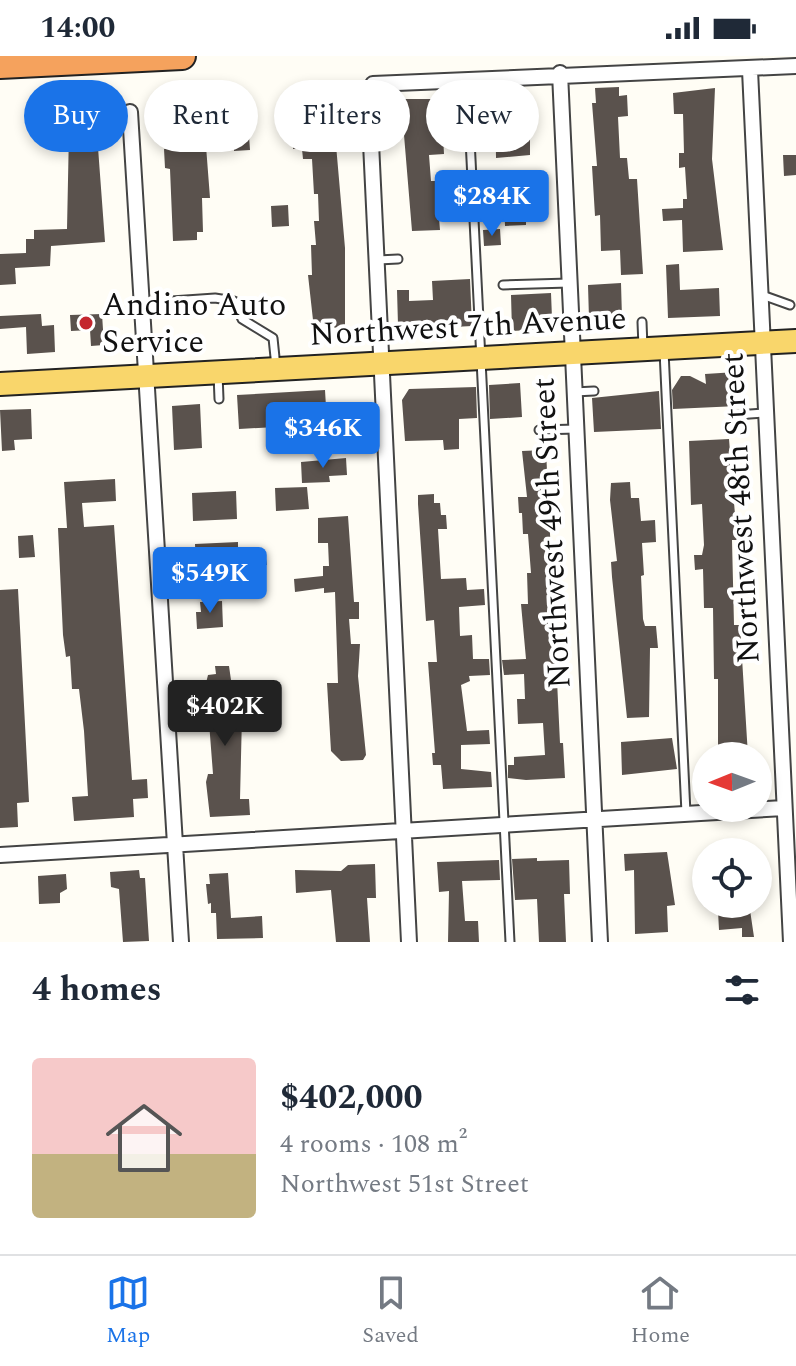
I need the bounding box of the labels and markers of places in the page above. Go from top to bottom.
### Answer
pin: $284K [436,170,548,238]
place label: Andino Auto Service [102,281,286,367]
marker: Andino Auto Service [77,314,95,332]
pin: $346K [267,402,379,470]
pin: $549K [154,547,266,615]
pin: $402K [169,680,281,748]

